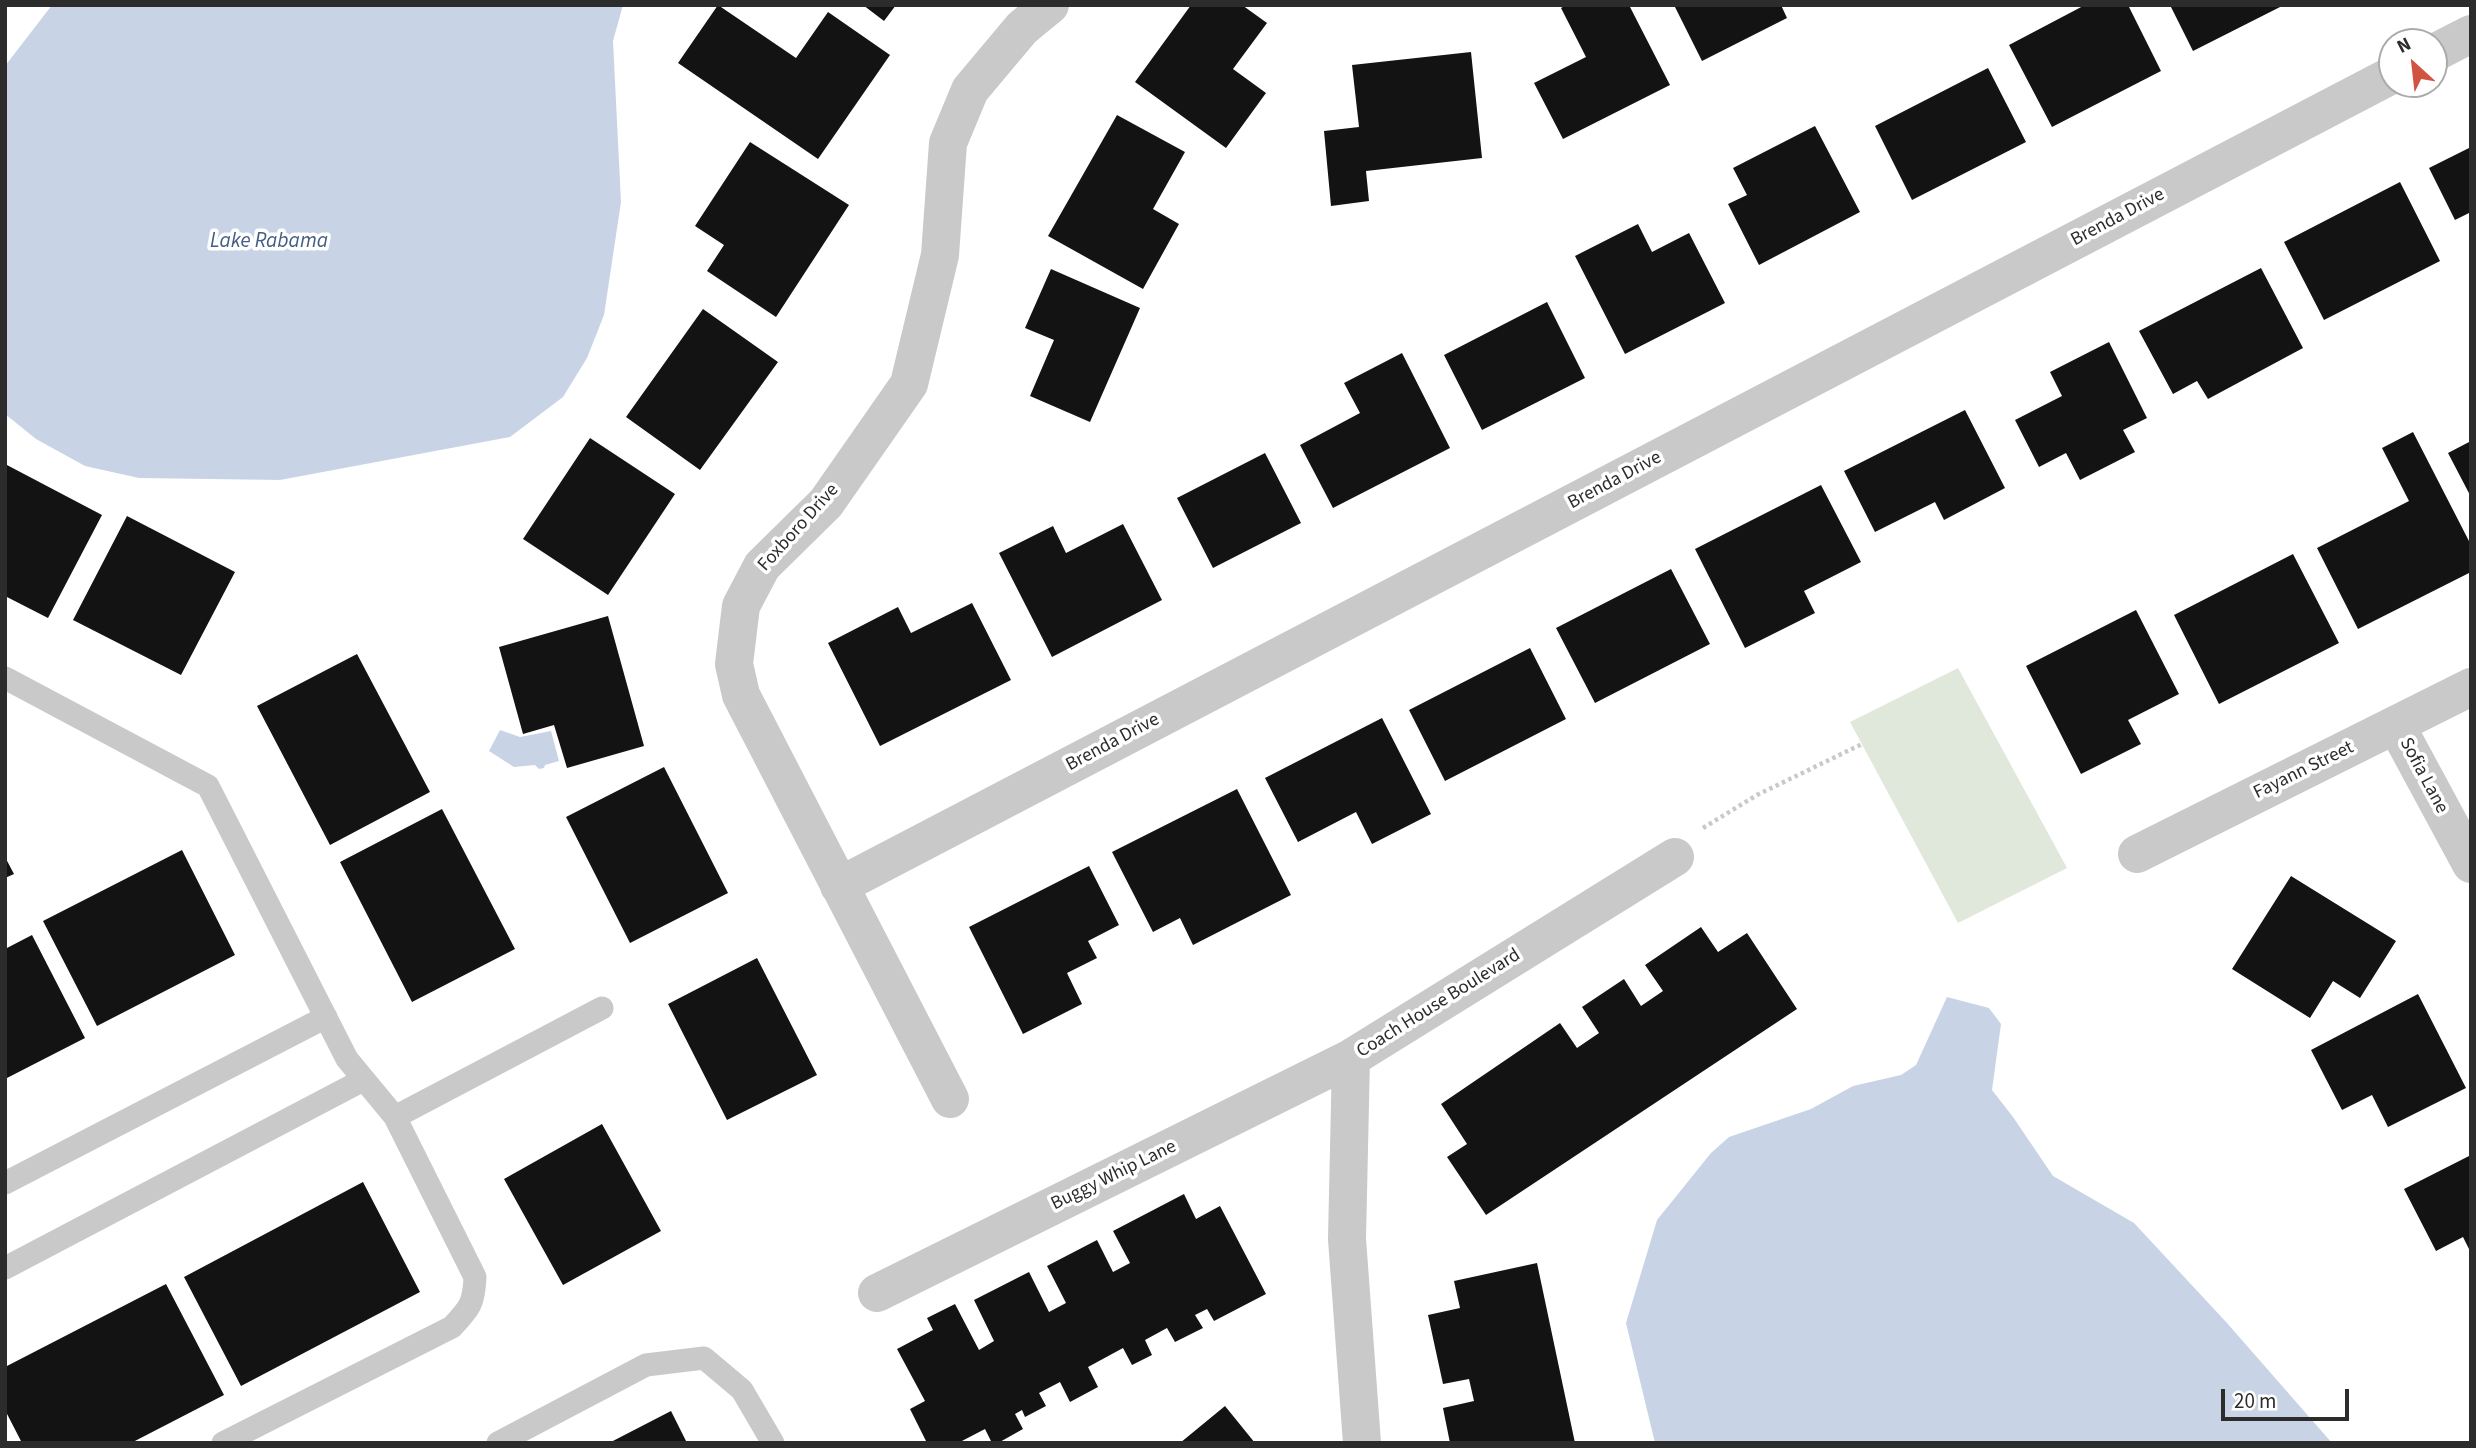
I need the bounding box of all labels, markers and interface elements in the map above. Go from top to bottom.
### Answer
north arrow [2378,28,2448,98]
text: N [2392,31,2416,61]
street label: Brenda Drive [2067,184,2169,252]
water label: Lake Rabama [210,229,328,255]
street label: Brenda Drive [1564,447,1666,515]
street label: Foxboro Drive [754,479,844,577]
street label: Brenda Drive [1062,709,1164,777]
street label: Sofia Lane [2394,734,2452,818]
street label: Fayann Street [2250,737,2358,805]
street label: Coach House Boulevard [1353,944,1525,1064]
street label: Buggy Whip Lane [1048,1136,1180,1216]
scale bar [2224,1374,2352,1418]
text: 20 m [2234,1386,2276,1416]

